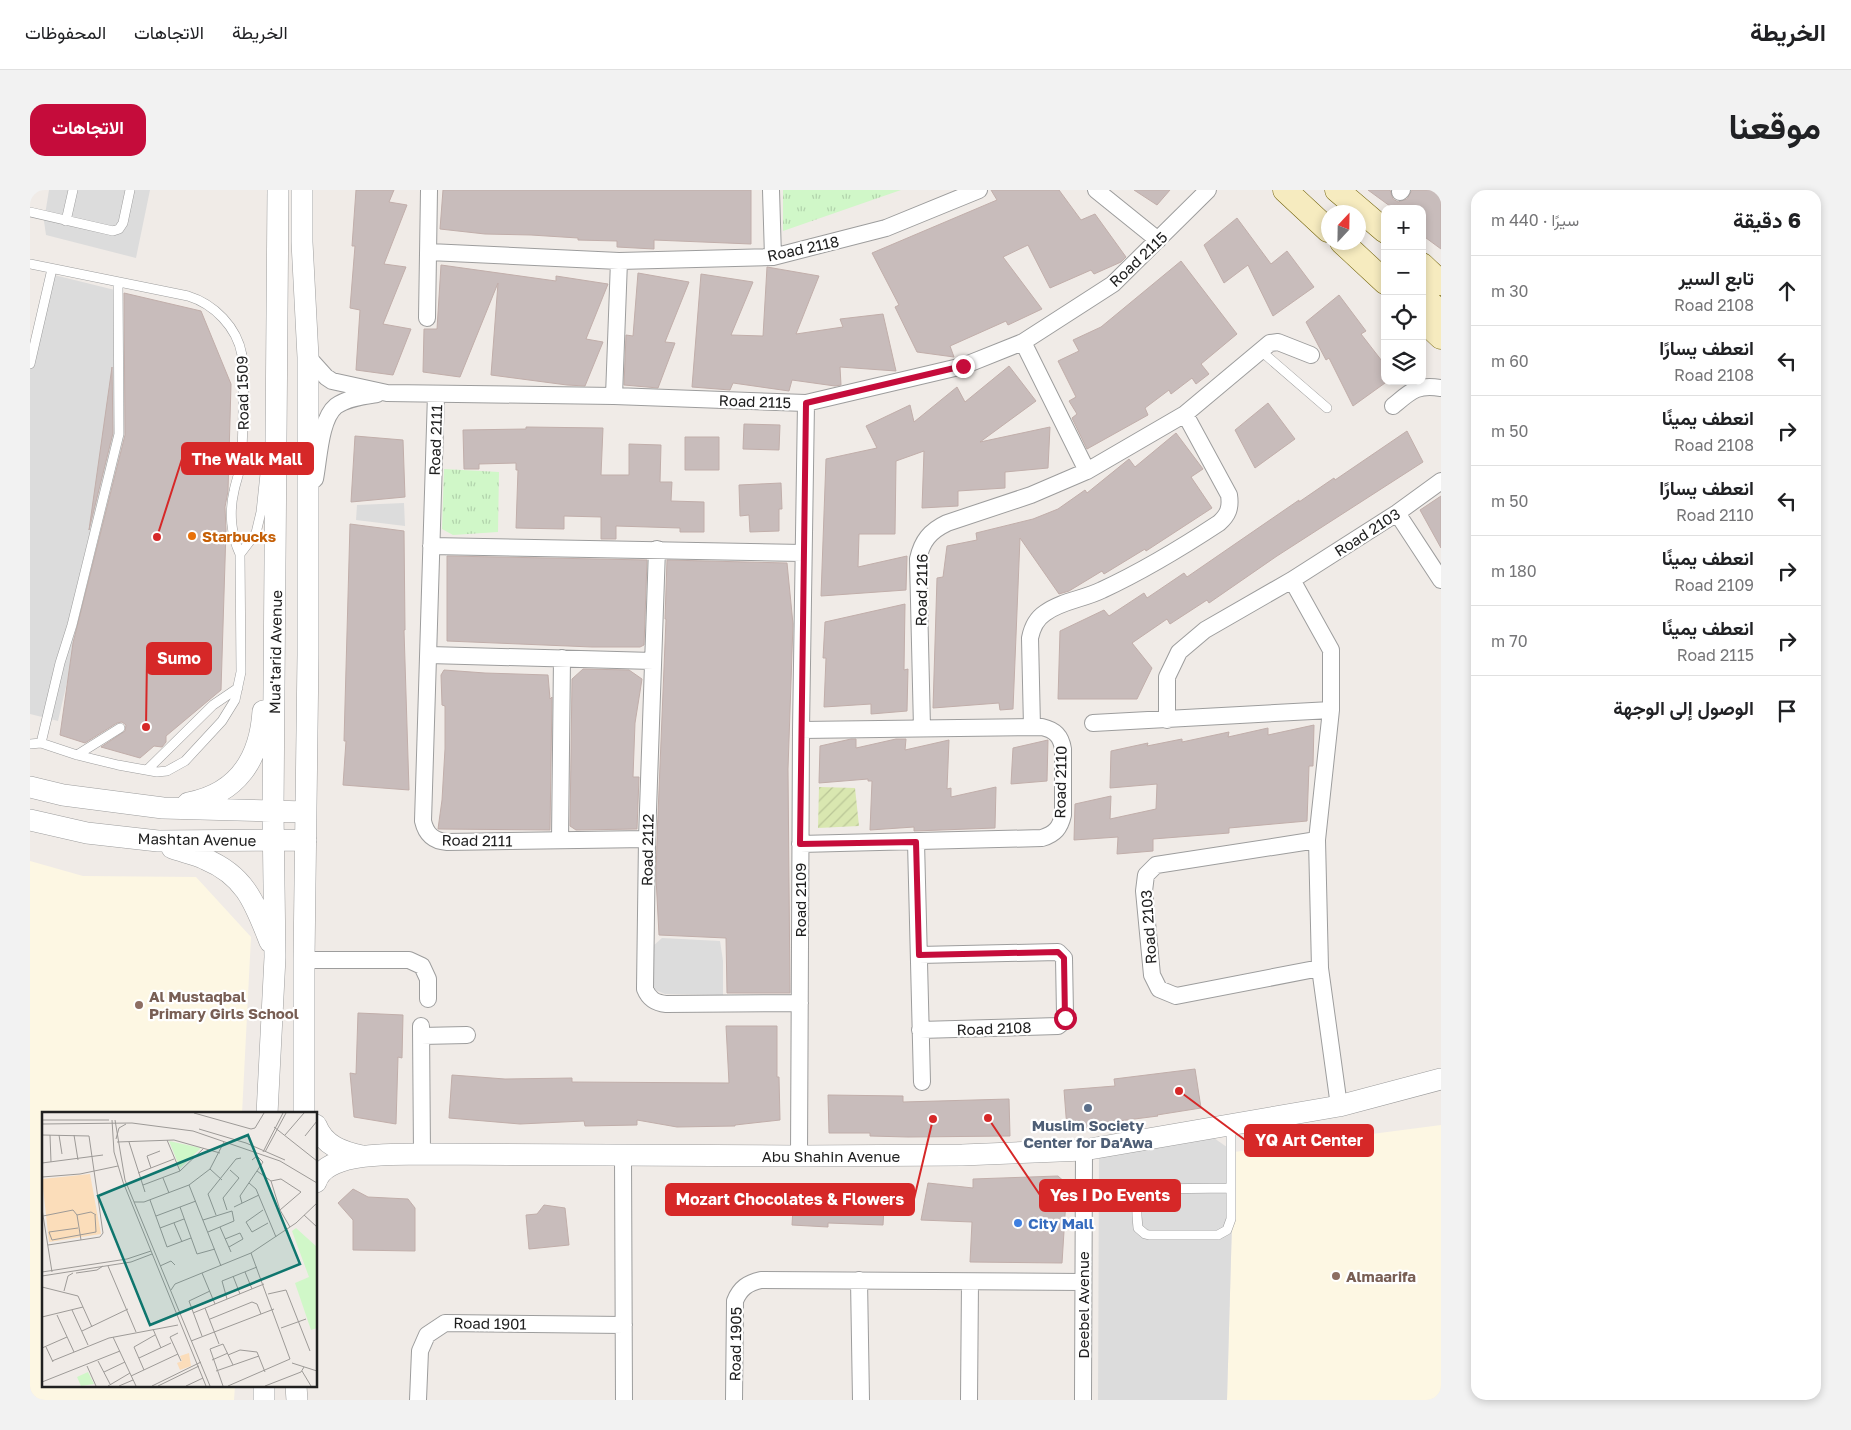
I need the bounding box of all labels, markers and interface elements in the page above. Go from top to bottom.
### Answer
text: الخريطة [1750,17,1826,46]
text: المحفوظات [25,21,106,43]
text: الاتجاهات [134,21,204,43]
text: الخريطة [232,21,288,43]
button: الاتجاهات [30,104,146,156]
text: موقعنا [1728,105,1821,147]
north arrow [1321,205,1366,250]
map controls [1381,205,1426,385]
button: + [1381,205,1426,250]
text: 6 دقيقة [1733,207,1801,233]
text: سيرًا · 440 m [1491,210,1579,230]
street label: Road 2115 [1105,228,1171,290]
street label: Road 2118 [765,232,841,264]
button: − [1381,250,1426,295]
text: تابع السير [1678,266,1754,289]
icon: ahead [1773,277,1801,305]
text: 30 m [1491,281,1528,301]
button: locate [1381,295,1426,340]
text: Road 2108 [1674,295,1754,315]
text: انعطف يسارًا [1659,336,1754,359]
button: layers [1381,340,1426,385]
icon: left [1773,347,1801,375]
text: 60 m [1491,351,1529,371]
street label: Road 1509 [232,355,252,431]
route end [952,355,975,378]
text: Road 2108 [1674,365,1754,385]
street label: Road 2115 [718,391,792,411]
street label: Road 2111 [425,404,445,476]
text: انعطف يمينًا [1662,406,1754,429]
icon: right [1773,417,1801,445]
text: 50 m [1491,421,1528,441]
text: Road 2108 [1674,435,1754,455]
callout: The Walk Mall [182,443,313,474]
text: The Walk Mall [192,449,303,469]
text: انعطف يسارًا [1659,476,1754,499]
icon: left [1773,487,1801,515]
text: 50 m [1491,491,1528,511]
street label: Road 2103 [1331,504,1403,560]
text: Road 2110 [1676,505,1754,525]
place label: Starbucks [202,527,276,545]
marker: Starbucks [186,530,198,542]
text: انعطف يمينًا [1662,546,1754,569]
street label: Road 2116 [911,553,931,627]
icon: right [1773,557,1801,585]
text: 180 m [1491,561,1537,581]
text: Road 2109 [1674,575,1754,595]
street label: Mua'tarid Avenue [265,589,285,714]
text: انعطف يمينًا [1662,616,1754,639]
icon: right [1773,627,1801,655]
text: 70 m [1491,631,1528,651]
callout: Sumo [147,643,211,674]
text: Road 2115 [1677,645,1754,665]
text: Sumo [157,648,201,668]
text: الوصول إلى الوجهة [1613,696,1754,719]
icon: arrive [1773,697,1801,725]
street label: Road 2110 [1050,745,1070,819]
street label: Road 2112 [637,814,657,886]
street label: Mashtan Avenue [137,829,257,849]
street label: Road 2111 [441,830,513,850]
street label: Road 2109 [791,863,809,937]
street label: Road 2103 [1136,889,1160,965]
place label: Al Mustaqbal Primary Girls School [149,987,299,1022]
marker: Al Mustaqbal Primary Girls School [133,999,145,1011]
route start [1054,1007,1077,1030]
street label: Road 2108 [956,1018,1032,1038]
marker: Muslim Society Center for Da'Awa [1082,1102,1094,1114]
inset map [42,1112,318,1388]
place label: Muslim Society Center for Da'Awa [1023,1116,1153,1151]
callout: YQ Art Center [1245,1125,1373,1156]
text: YQ Art Center [1255,1130,1363,1150]
street label: Abu Shahin Avenue [762,1147,901,1165]
callout: Yes I Do Events [1040,1180,1180,1211]
callout: Mozart Chocolates & Flowers [666,1184,914,1215]
text: Yes I Do Events [1050,1185,1170,1205]
text: Mozart Chocolates & Flowers [676,1189,904,1209]
place label: City Mall [1028,1214,1094,1232]
marker: City Mall [1012,1217,1024,1229]
street label: Deebel Avenue [1074,1251,1092,1359]
place label: Almaarifa [1346,1267,1416,1285]
marker: Almaarifa [1330,1270,1342,1282]
street label: Road 1905 [725,1306,745,1382]
street label: Road 1901 [453,1313,527,1333]

